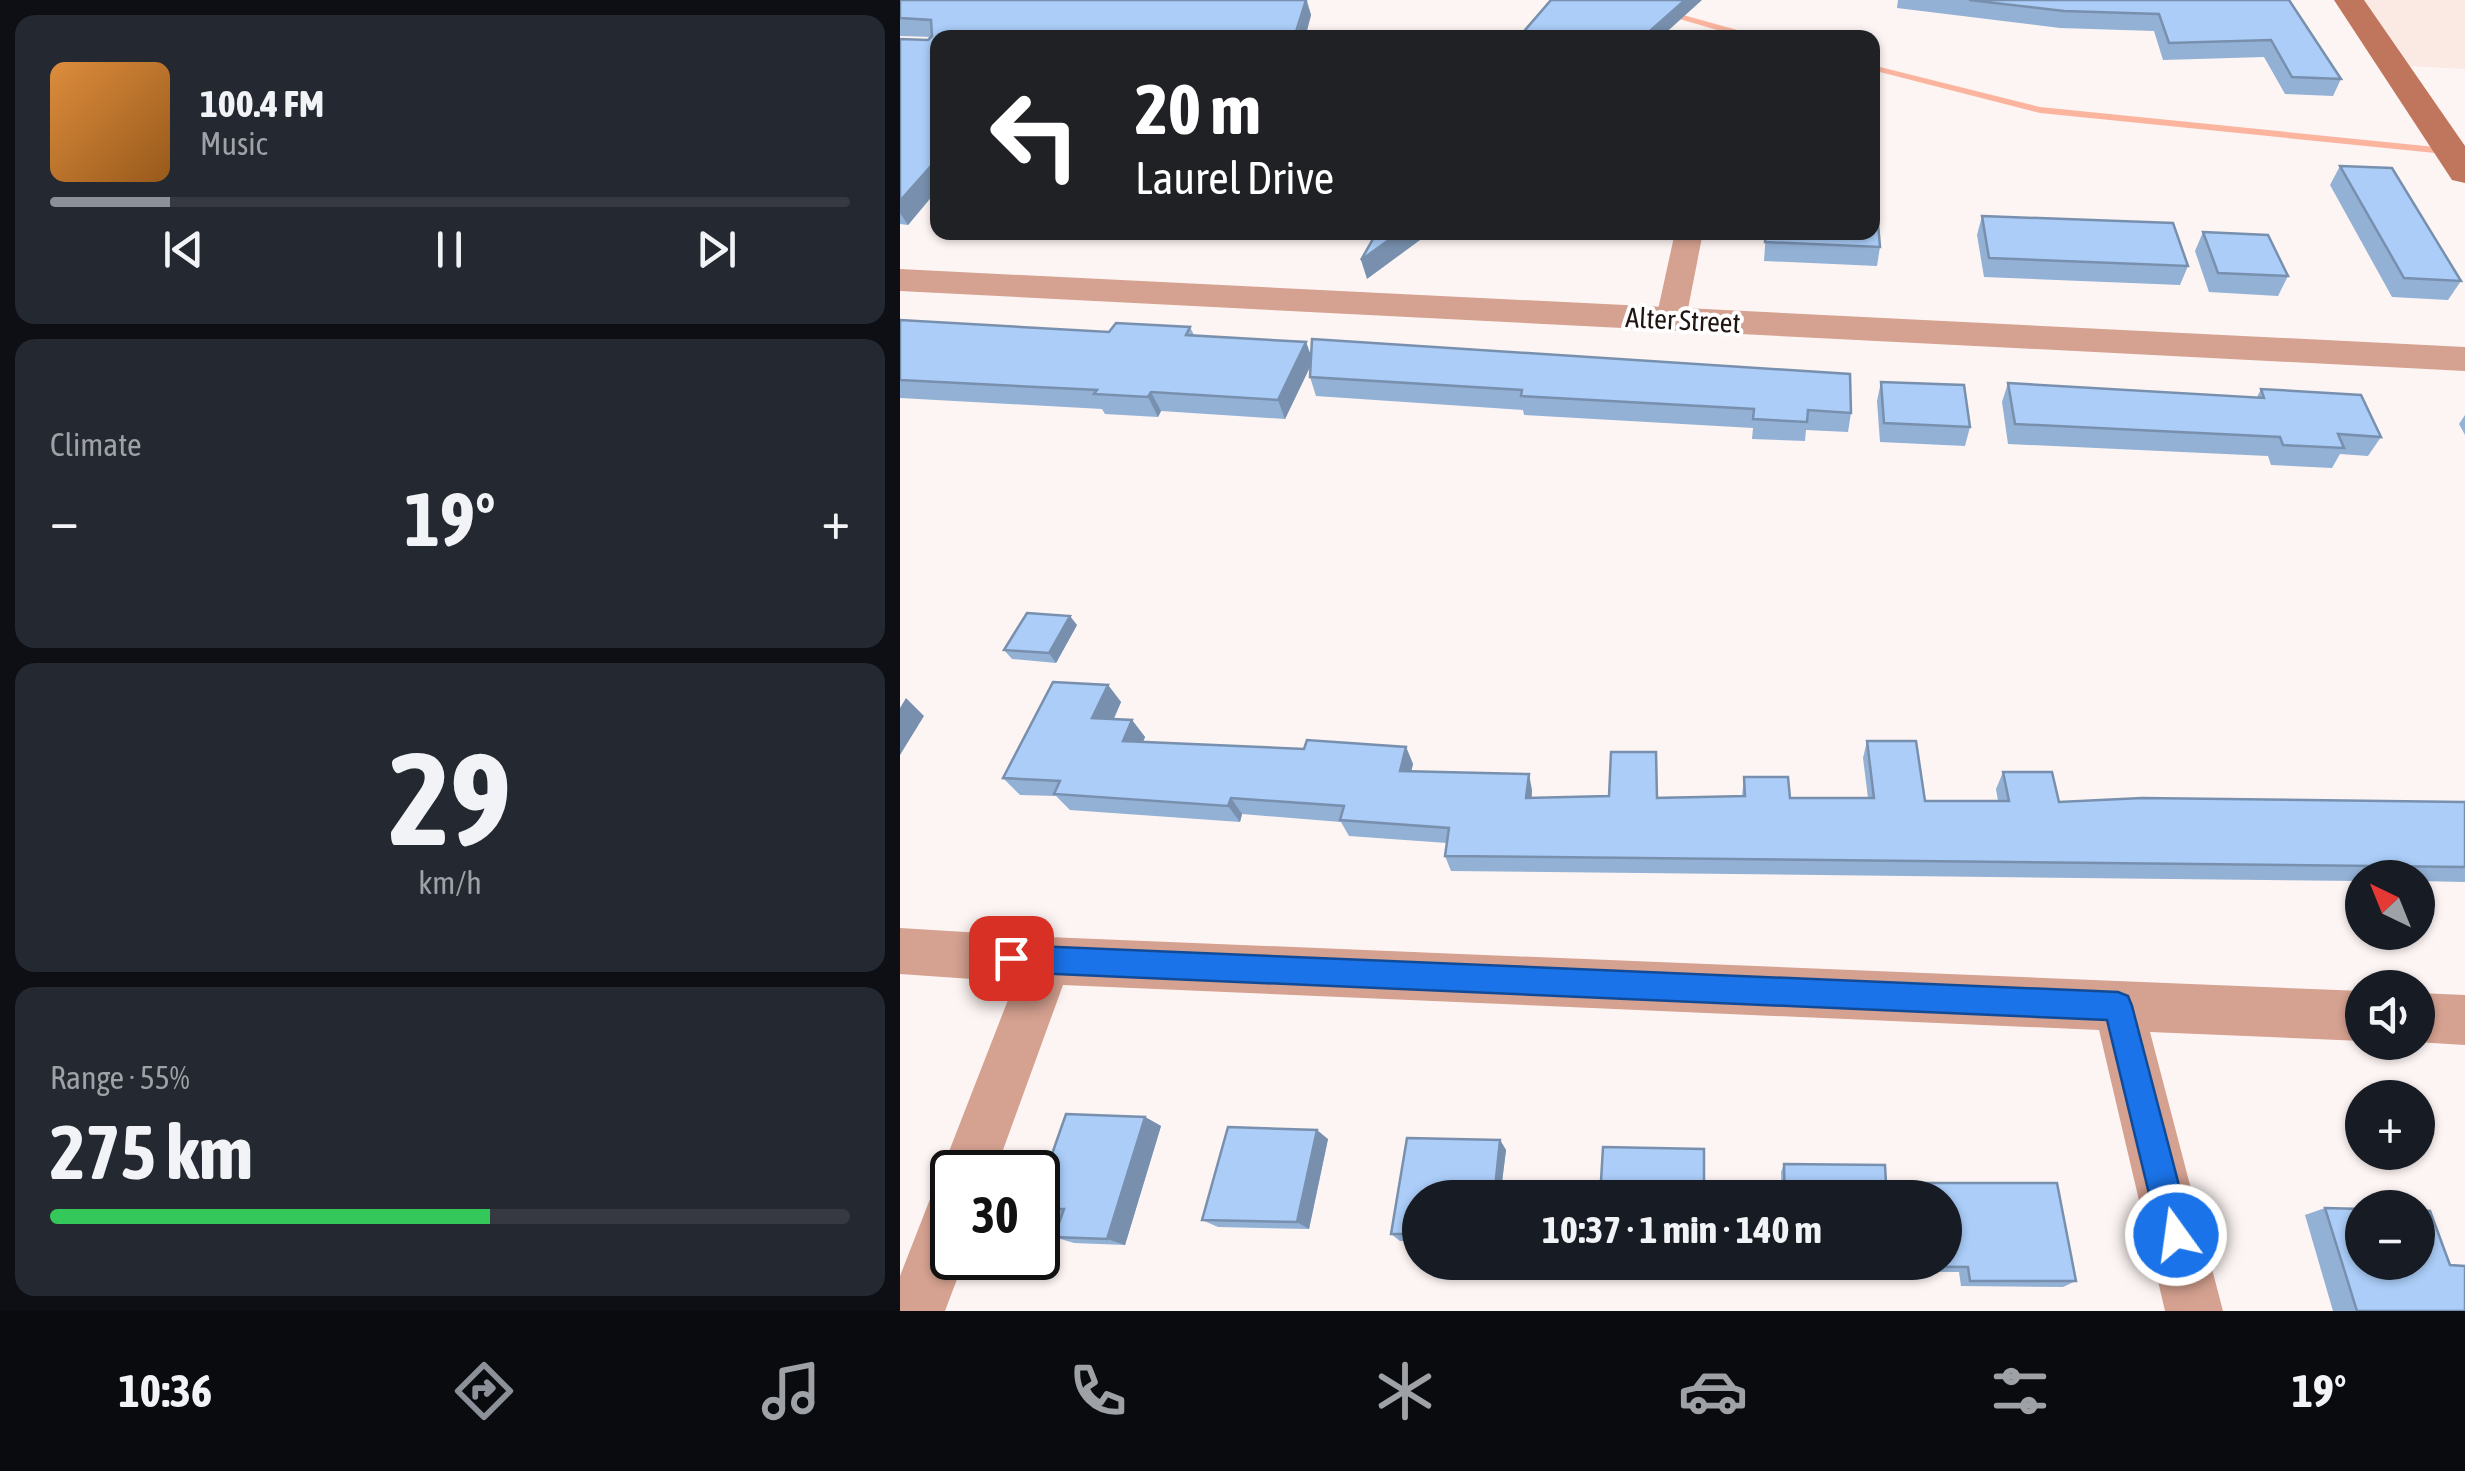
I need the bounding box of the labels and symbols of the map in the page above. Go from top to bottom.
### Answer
street label: Alter Street [1625,301,1741,339]
north arrow [2345,860,2435,950]
pin [969,916,1054,1001]
speed limit sign: 30 [930,1150,1060,1280]
position arrow [2124,1183,2228,1287]

